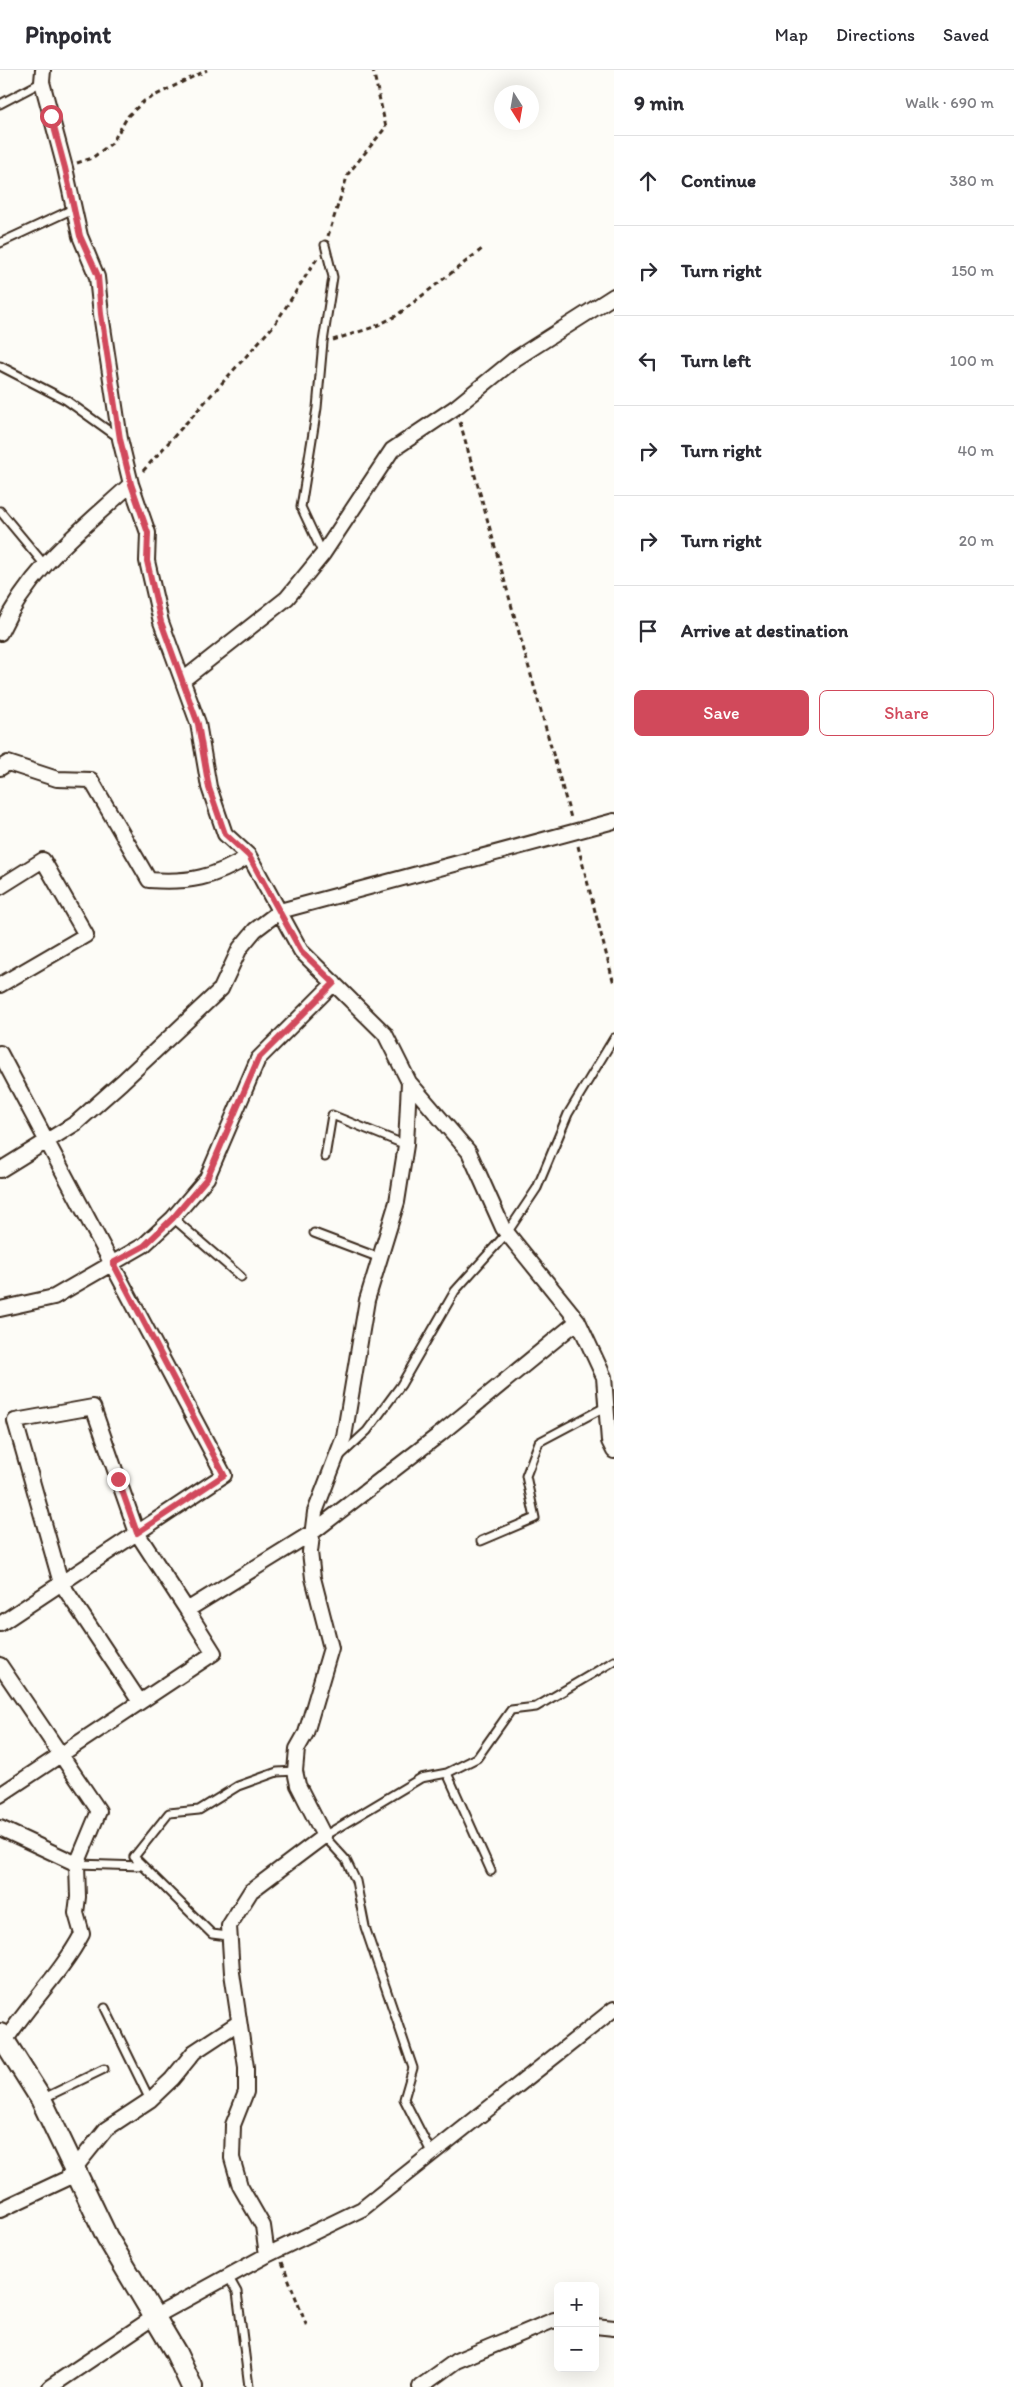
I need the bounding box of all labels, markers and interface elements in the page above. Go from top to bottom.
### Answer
text: Pinpoint [25,20,111,49]
text: Map [775,24,808,46]
text: Directions [836,24,915,46]
text: Saved [943,24,989,46]
north arrow [494,85,539,130]
text: 9 min [634,90,684,115]
text: Walk · 690 m [905,93,994,112]
route start [40,105,63,128]
icon: ahead [634,167,662,195]
text: Continue [681,169,756,192]
text: 380 m [950,171,994,190]
icon: right [634,257,662,285]
text: Turn right [681,259,762,282]
text: 150 m [951,261,994,280]
icon: left [634,347,662,375]
text: Turn left [681,349,751,372]
text: 100 m [950,351,994,370]
icon: right [634,437,662,465]
text: Turn right [681,439,762,462]
text: 40 m [957,441,994,460]
icon: right [634,527,662,555]
text: Turn right [681,529,762,552]
text: 20 m [959,531,994,550]
icon: arrive [634,617,662,645]
text: Arrive at destination [681,619,848,642]
button: Save [634,690,809,736]
button: Share [819,690,994,736]
route end [107,1468,130,1491]
map controls [554,2282,599,2372]
button: + [554,2282,599,2327]
button: − [554,2327,599,2372]

